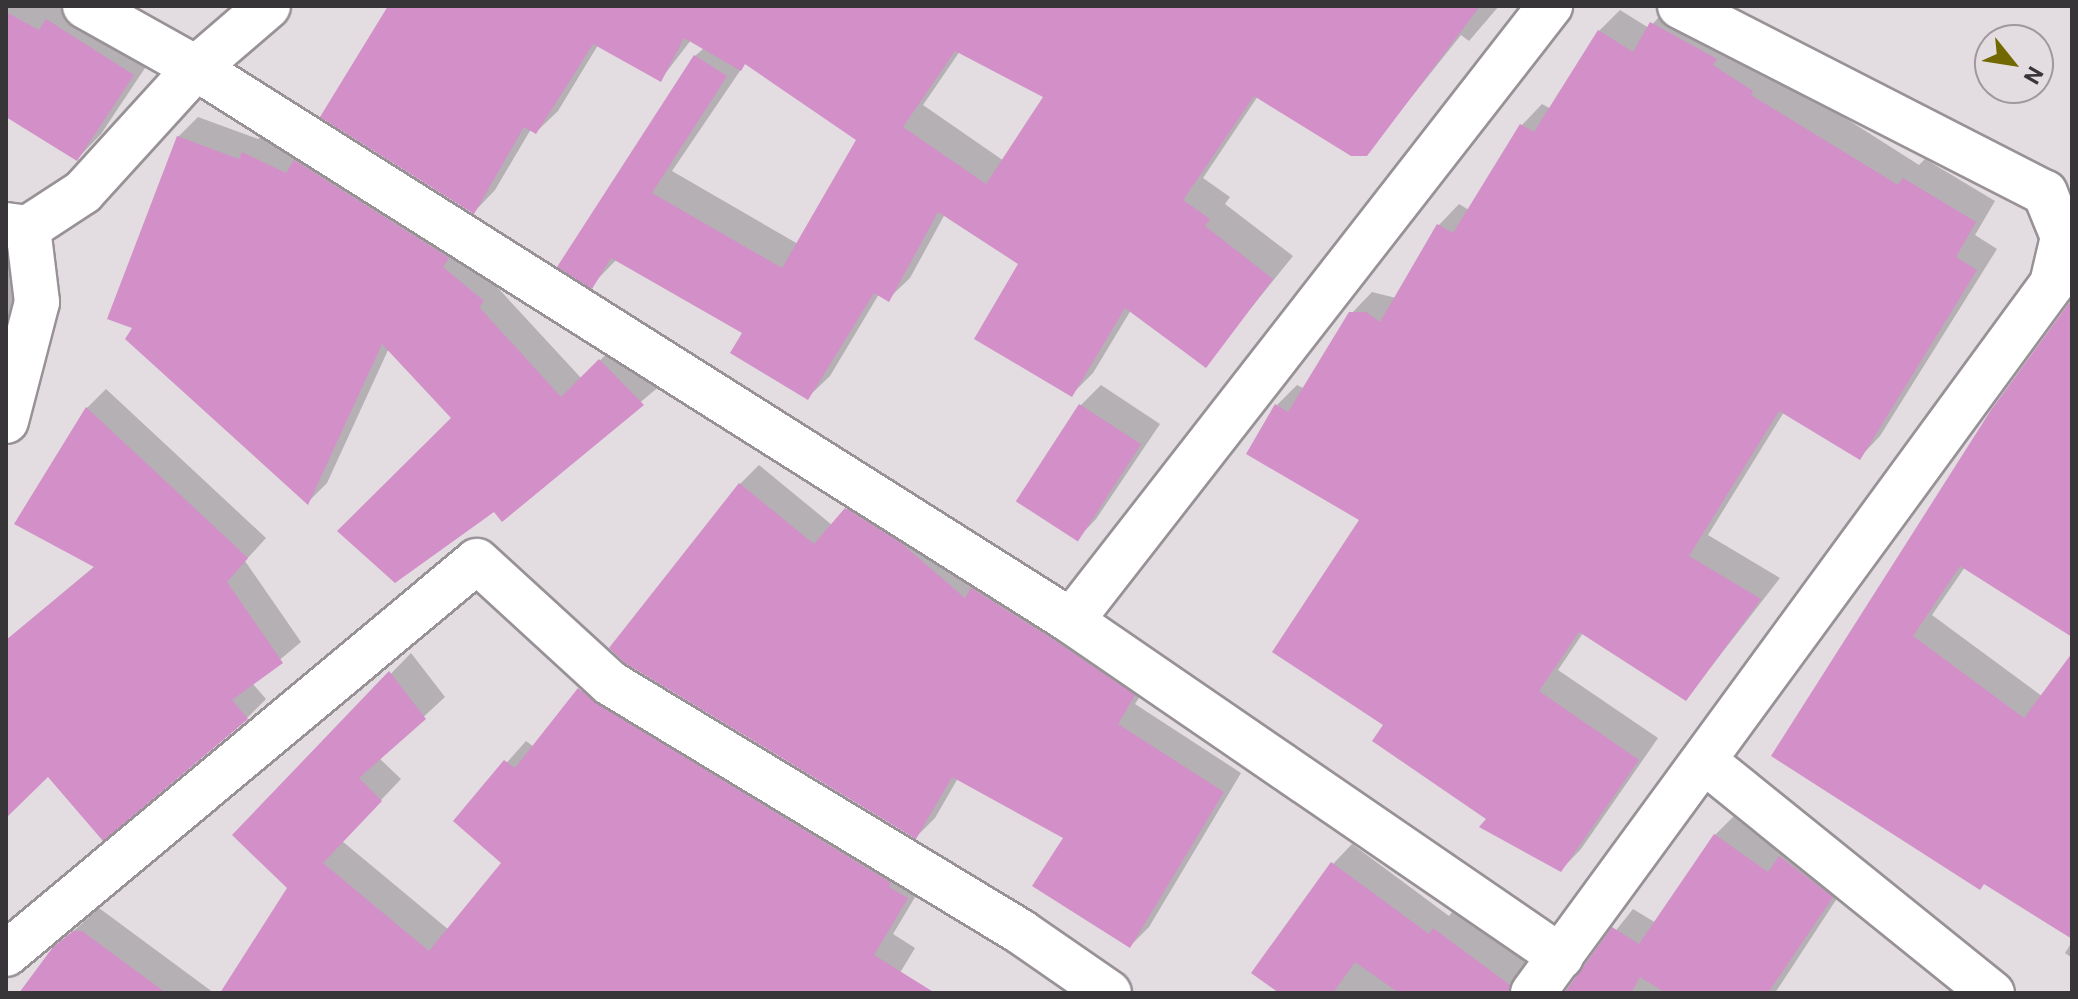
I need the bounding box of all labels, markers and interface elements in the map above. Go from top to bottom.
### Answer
north arrow [1974,24,2054,104]
text: N [2019,62,2048,88]

